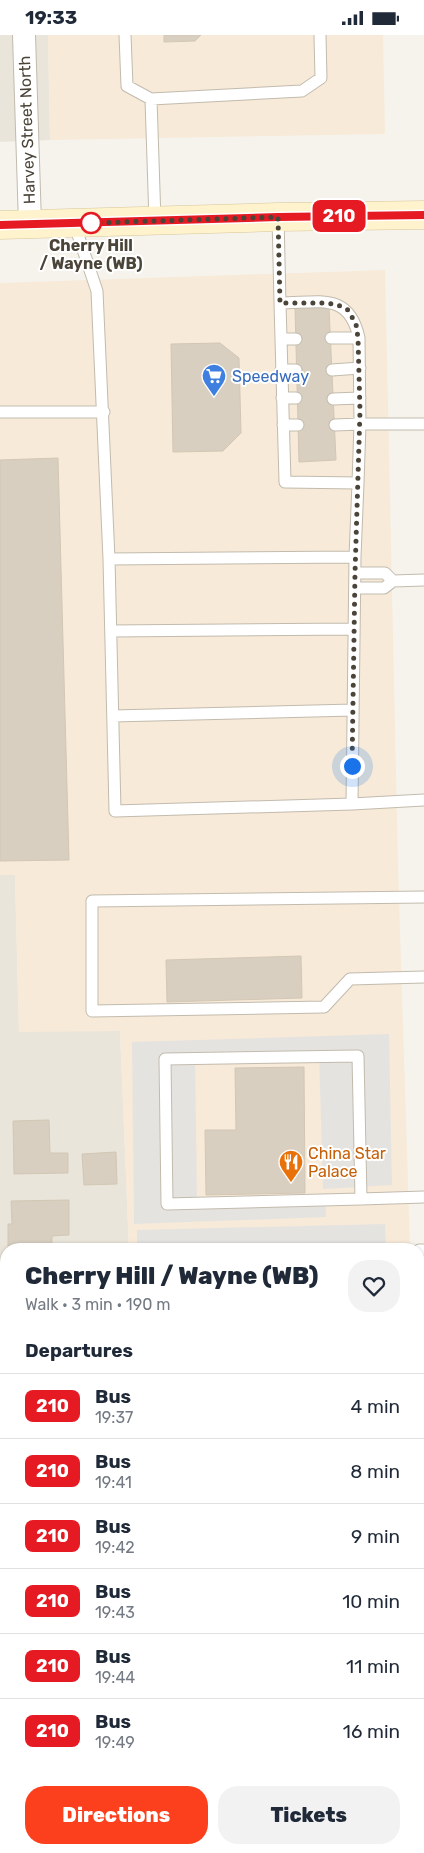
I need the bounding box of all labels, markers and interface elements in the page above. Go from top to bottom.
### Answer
text: 19:33 [25,6,77,29]
street label: Harvey Street North [15,55,39,205]
line badge: 210 [310,200,368,232]
text: 210 [323,205,355,227]
marker: Cherry Hill / Wayne (WB) [80,212,102,234]
place label: Cherry Hill / Wayne (WB) [39,236,143,273]
supermarket icon: Speedway [201,363,227,397]
place label: Speedway [232,367,309,386]
your location [340,754,365,779]
place label: China Star Palace [308,1144,386,1181]
restaurant icon: China Star Palace [278,1149,304,1183]
button: heart [348,1260,400,1312]
text: Cherry Hill / Wayne (WB) [25,1262,319,1290]
text: Walk · 3 min · 190 m [25,1295,171,1314]
text: Departures [25,1339,133,1362]
text: Bus [95,1385,131,1408]
text: 210 [36,1395,69,1417]
text: 4 min [351,1395,400,1418]
text: 19:37 [95,1408,133,1427]
text: Bus [95,1450,131,1473]
text: 210 [36,1460,69,1482]
text: 8 min [350,1460,400,1483]
text: 19:41 [95,1473,132,1492]
text: Bus [95,1515,131,1538]
text: 210 [36,1525,69,1547]
text: 9 min [351,1525,400,1548]
text: 19:42 [95,1538,135,1557]
text: Bus [95,1580,131,1603]
text: 210 [36,1590,69,1612]
text: 10 min [342,1590,400,1613]
text: 19:43 [95,1603,135,1622]
text: Bus [95,1645,131,1668]
text: 210 [36,1655,69,1677]
text: 11 min [346,1655,400,1678]
text: 19:44 [95,1668,135,1687]
text: Bus [95,1710,131,1733]
text: 210 [36,1720,69,1742]
text: 16 min [343,1720,400,1743]
text: 19:49 [95,1733,135,1752]
button: Directions [25,1786,208,1844]
button: Tickets [218,1786,400,1844]

